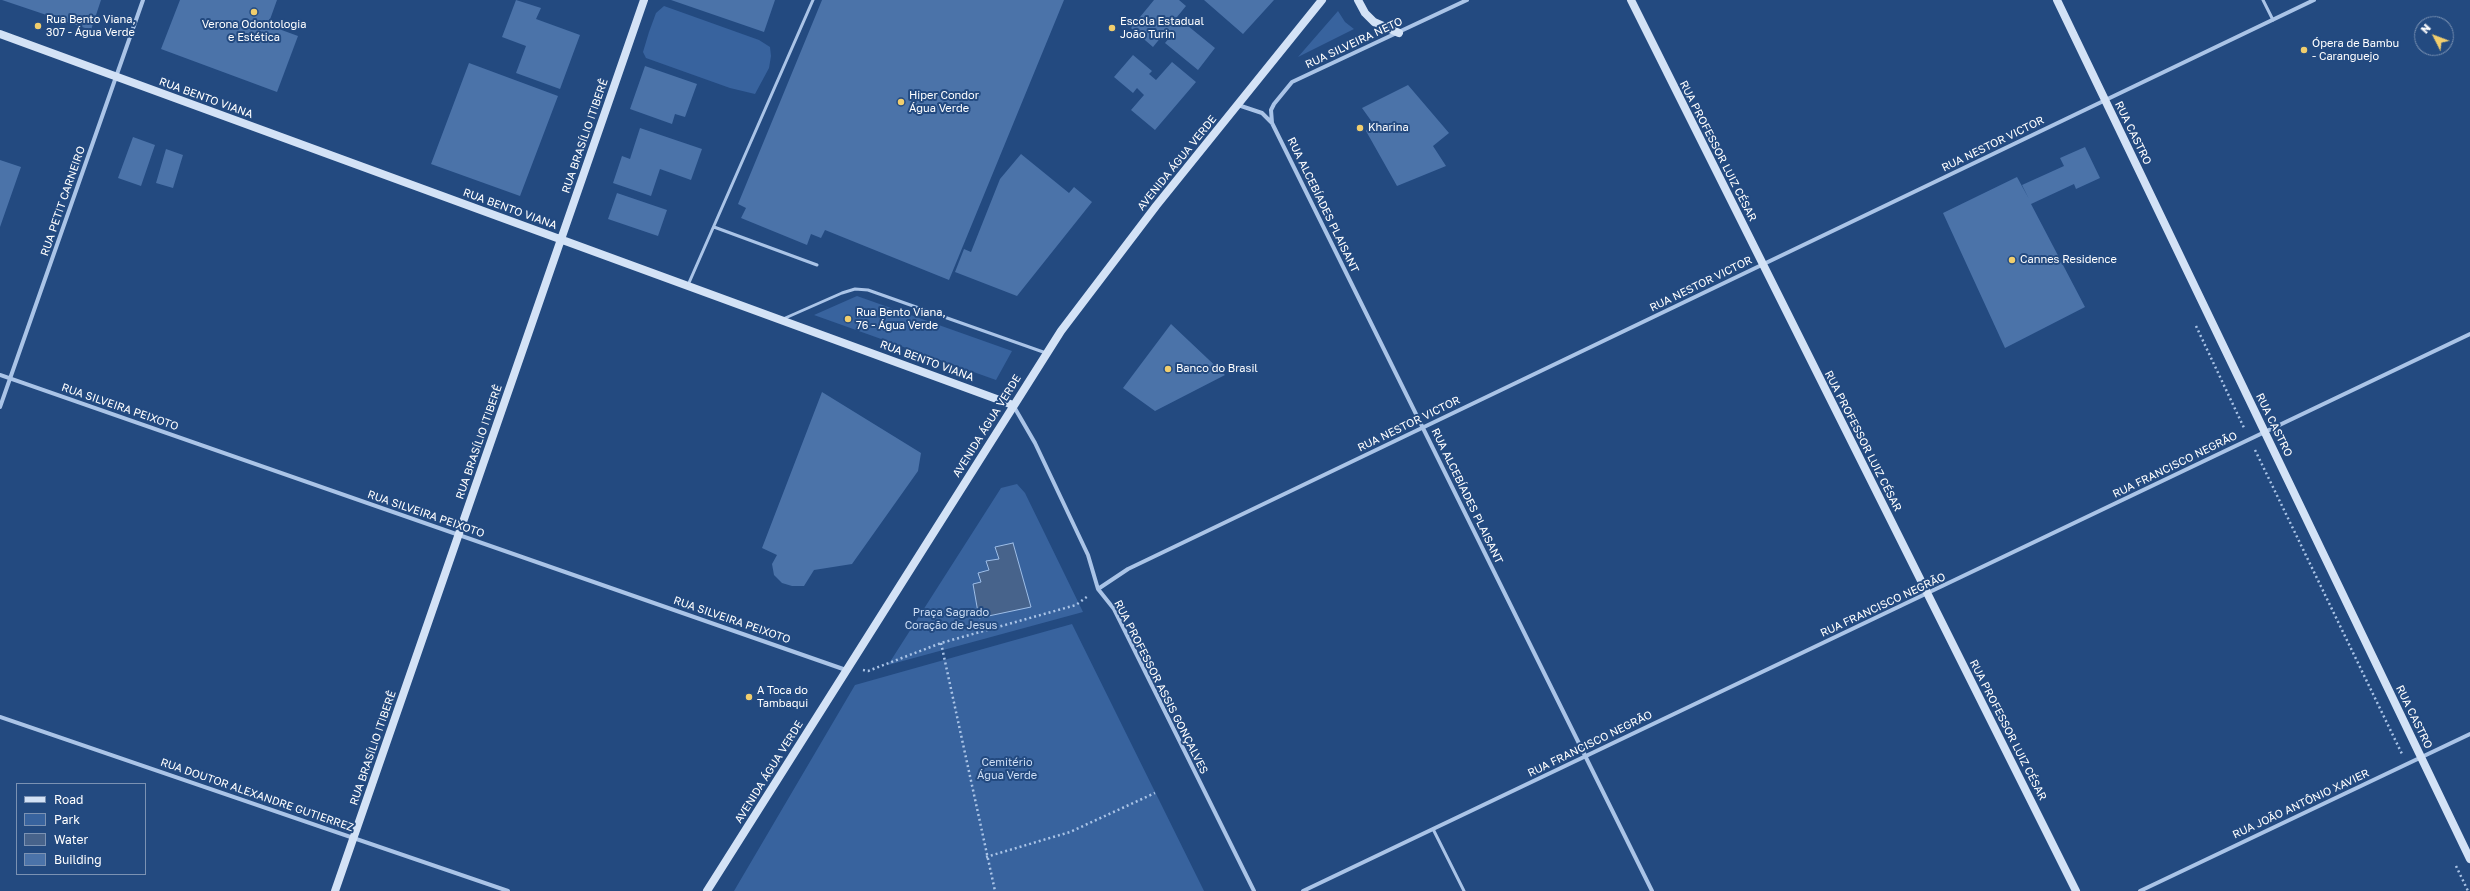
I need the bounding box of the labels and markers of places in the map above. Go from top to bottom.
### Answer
marker: Verona Odontologia e Estética [249,7,259,17]
place label: Rua Bento Viana, 307 - Água Verde [46,13,136,39]
place label: Escola Estadual João Turin [1120,15,1204,41]
place label: Verona Odontologia e Estética [202,18,306,44]
marker: Rua Bento Viana, 307 - Água Verde [33,21,43,31]
marker: Escola Estadual João Turin [1107,23,1117,33]
place label: Ópera de Bambu - Caranguejo [2312,37,2399,63]
marker: Ópera de Bambu - Caranguejo [2299,45,2309,55]
place label: Hiper Condor Água Verde [909,89,979,115]
marker: Hiper Condor Água Verde [896,97,906,107]
place label: Kharina [1368,121,1409,135]
marker: Kharina [1355,123,1365,133]
place label: Cannes Residence [2020,253,2117,267]
marker: Cannes Residence [2007,255,2017,265]
place label: Rua Bento Viana, 76 - Água Verde [856,306,946,332]
marker: Rua Bento Viana, 76 - Água Verde [843,314,853,324]
place label: Banco do Brasil [1176,362,1258,376]
marker: Banco do Brasil [1163,364,1173,374]
place label: A Toca do Tambaqui [757,684,808,710]
marker: A Toca do Tambaqui [744,692,754,702]

